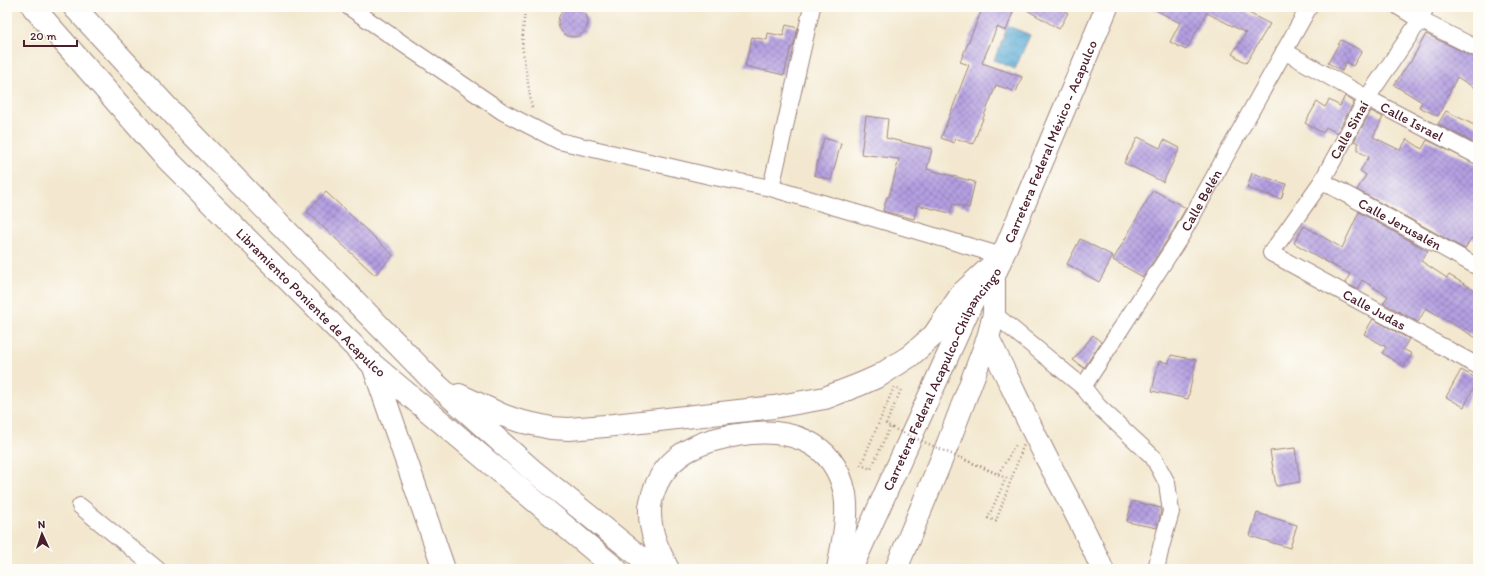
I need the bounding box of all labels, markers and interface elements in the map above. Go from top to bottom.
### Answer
scale bar [24,22,77,48]
text: 20 m [30,29,57,43]
street label: Carretera Federal México - Acapulco [1001,38,1101,246]
street label: Calle Sinaí [1326,98,1373,162]
street label: Calle Israel [1377,98,1446,145]
street label: Calle Belén [1177,166,1226,234]
street label: Calle Jerusalén [1355,195,1444,254]
street label: Libramiento Poniente de Acapulco [232,225,389,381]
street label: Carretera Federal Acapulco-Chilpancingo [879,265,1005,494]
street label: Calle Judas [1340,286,1409,334]
north arrow [22,514,62,554]
text: N [37,518,46,531]

